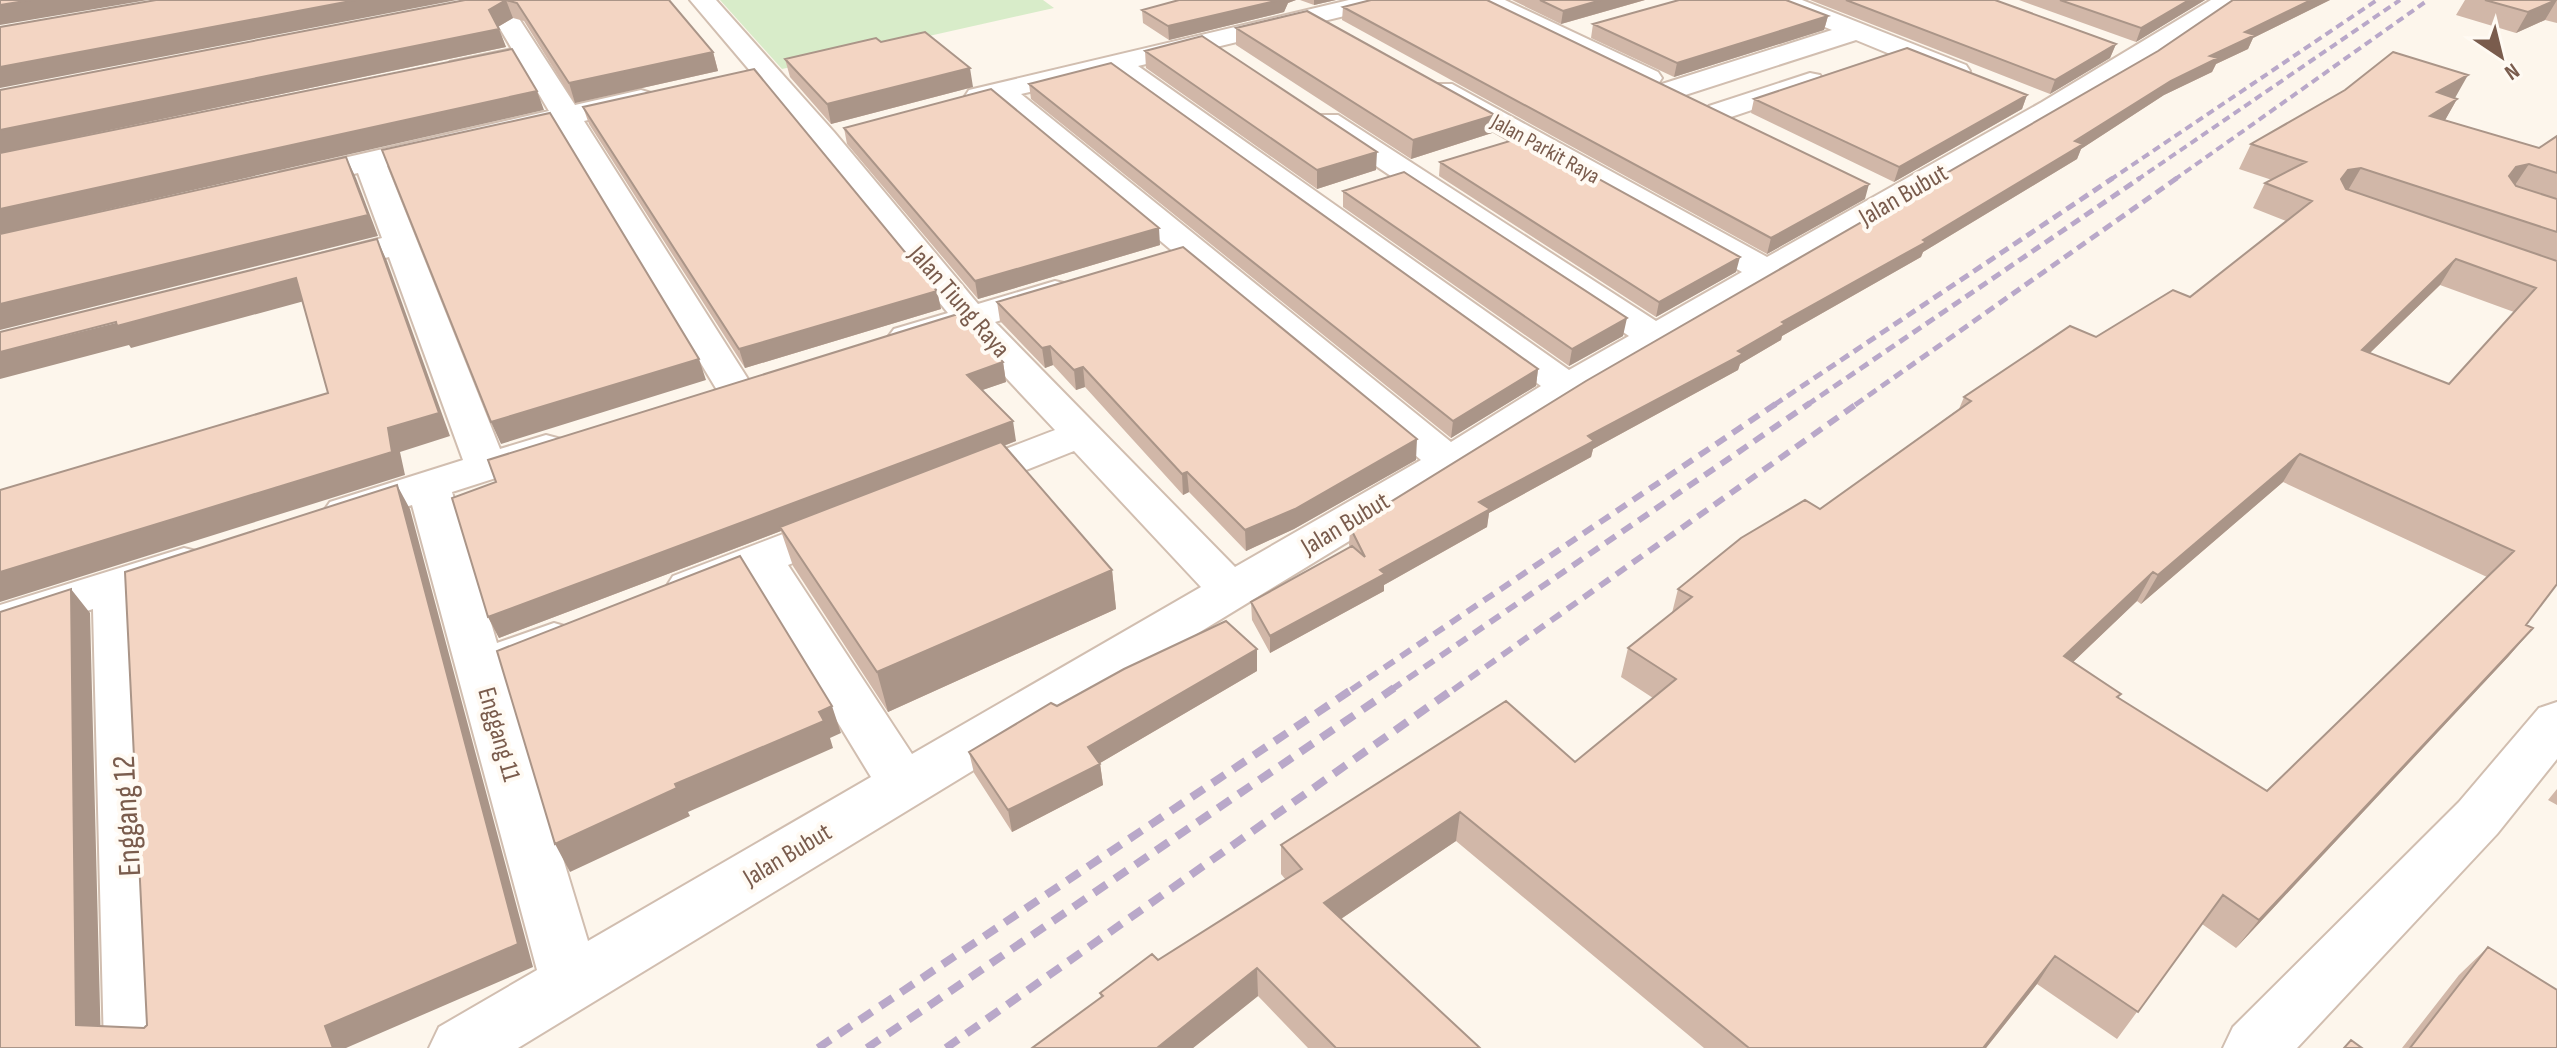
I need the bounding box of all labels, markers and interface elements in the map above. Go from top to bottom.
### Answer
north arrow [2461,16,2541,96]
text: N [2499,57,2524,86]
street label: Jalan Parkit Raya [1485,108,1604,190]
street label: Jalan Bubut [1853,157,1954,234]
street label: Jalan Tiung Raya [901,239,1016,364]
street label: Jalan Bubut [1295,486,1396,563]
street label: Enggang 11 [470,684,527,785]
street label: Enggang 12 [105,755,150,877]
street label: Jalan Bubut [737,817,838,894]

